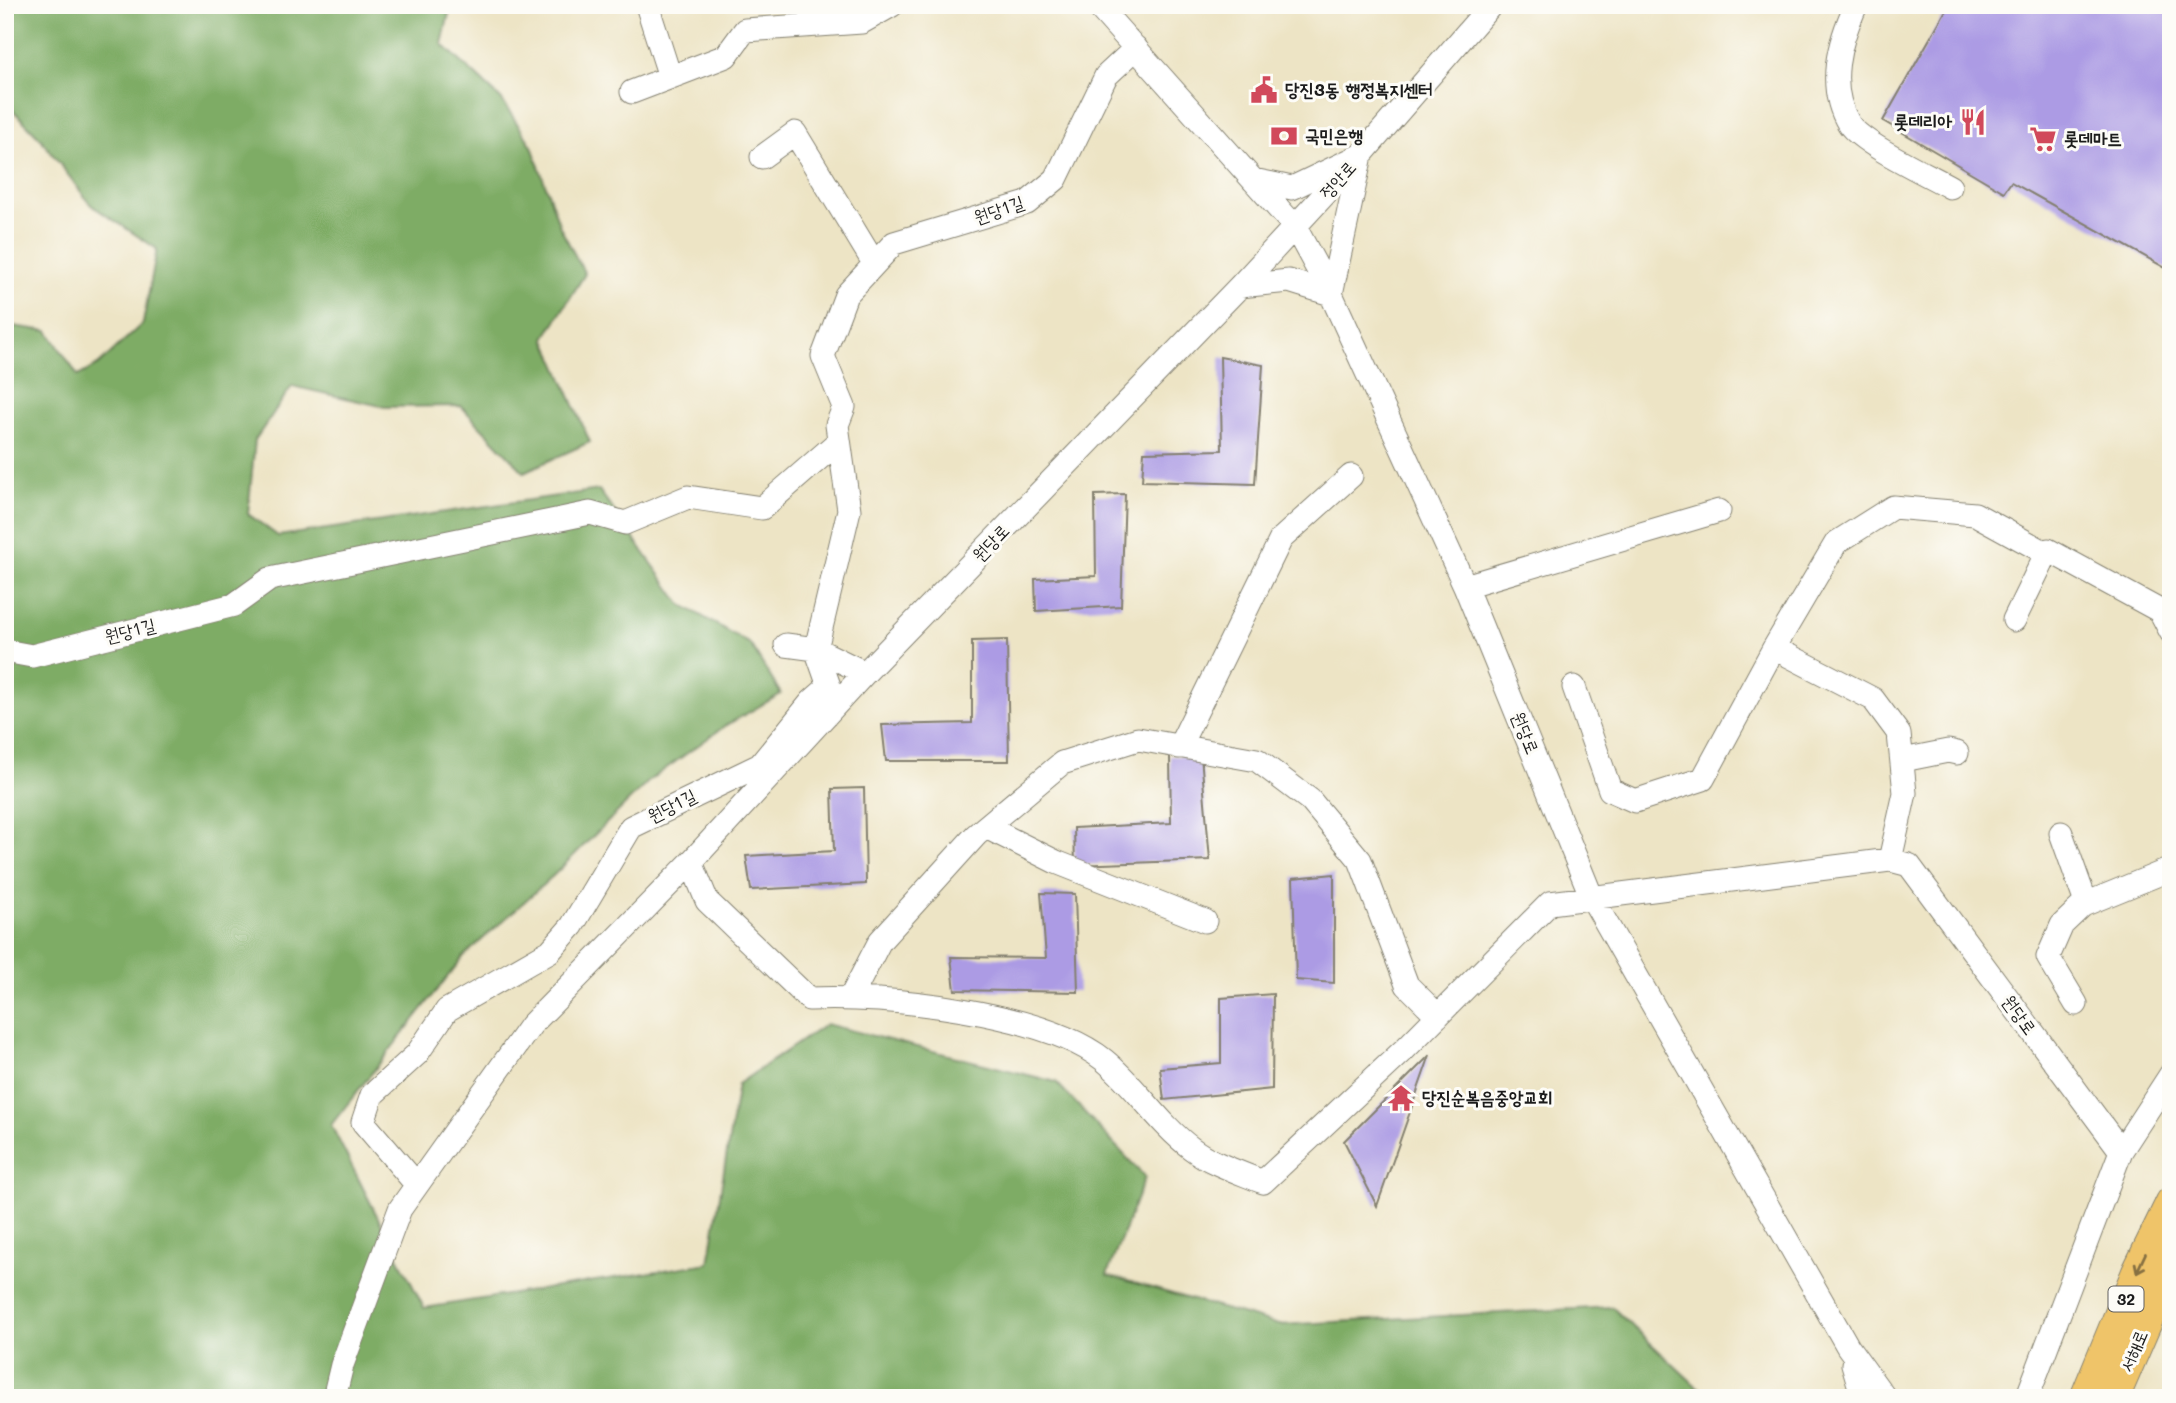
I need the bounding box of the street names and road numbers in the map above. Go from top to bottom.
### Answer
street label: 정안로 [1314,155,1361,204]
street label: 원당1길 [970,189,1027,229]
street label: 원당로 [967,518,1014,566]
street label: 원당1길 [102,612,158,648]
street label: 원당로 [1507,708,1545,757]
street label: 원당1길 [643,782,700,827]
street label: 원당로 [1997,990,2042,1039]
road number: 32 [2108,1287,2144,1312]
street label: 서해로 [2114,1326,2153,1375]

